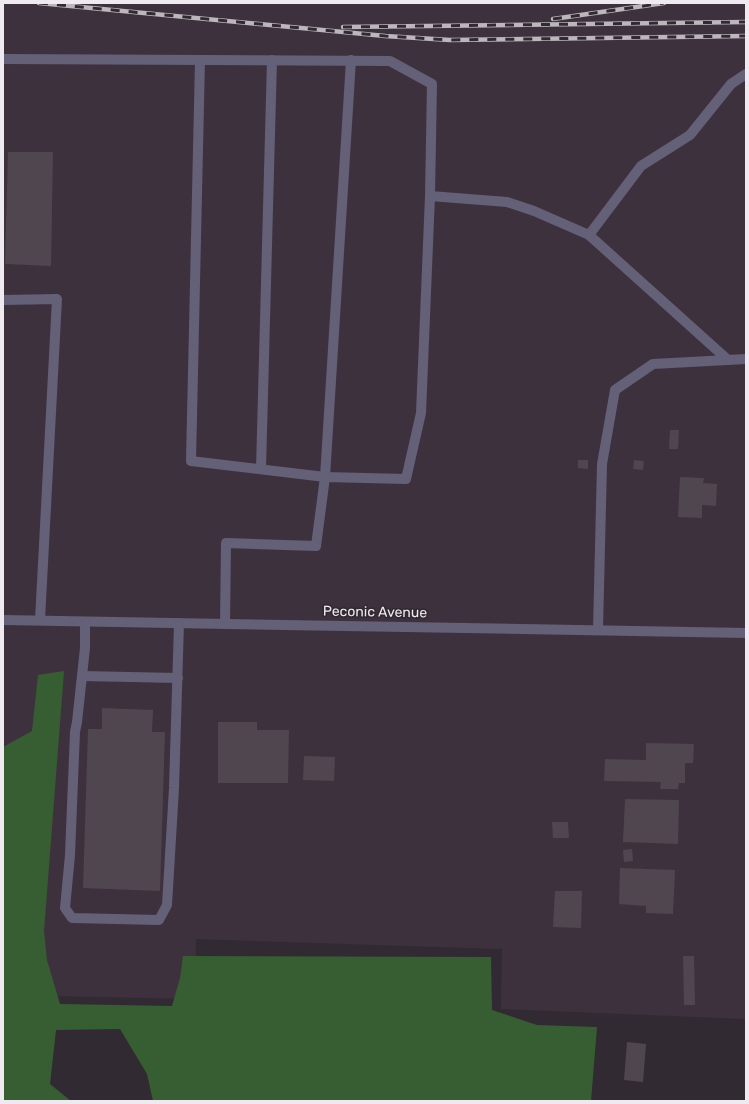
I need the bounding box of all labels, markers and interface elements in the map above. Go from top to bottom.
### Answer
street label: Peconic Avenue [323,603,427,621]

